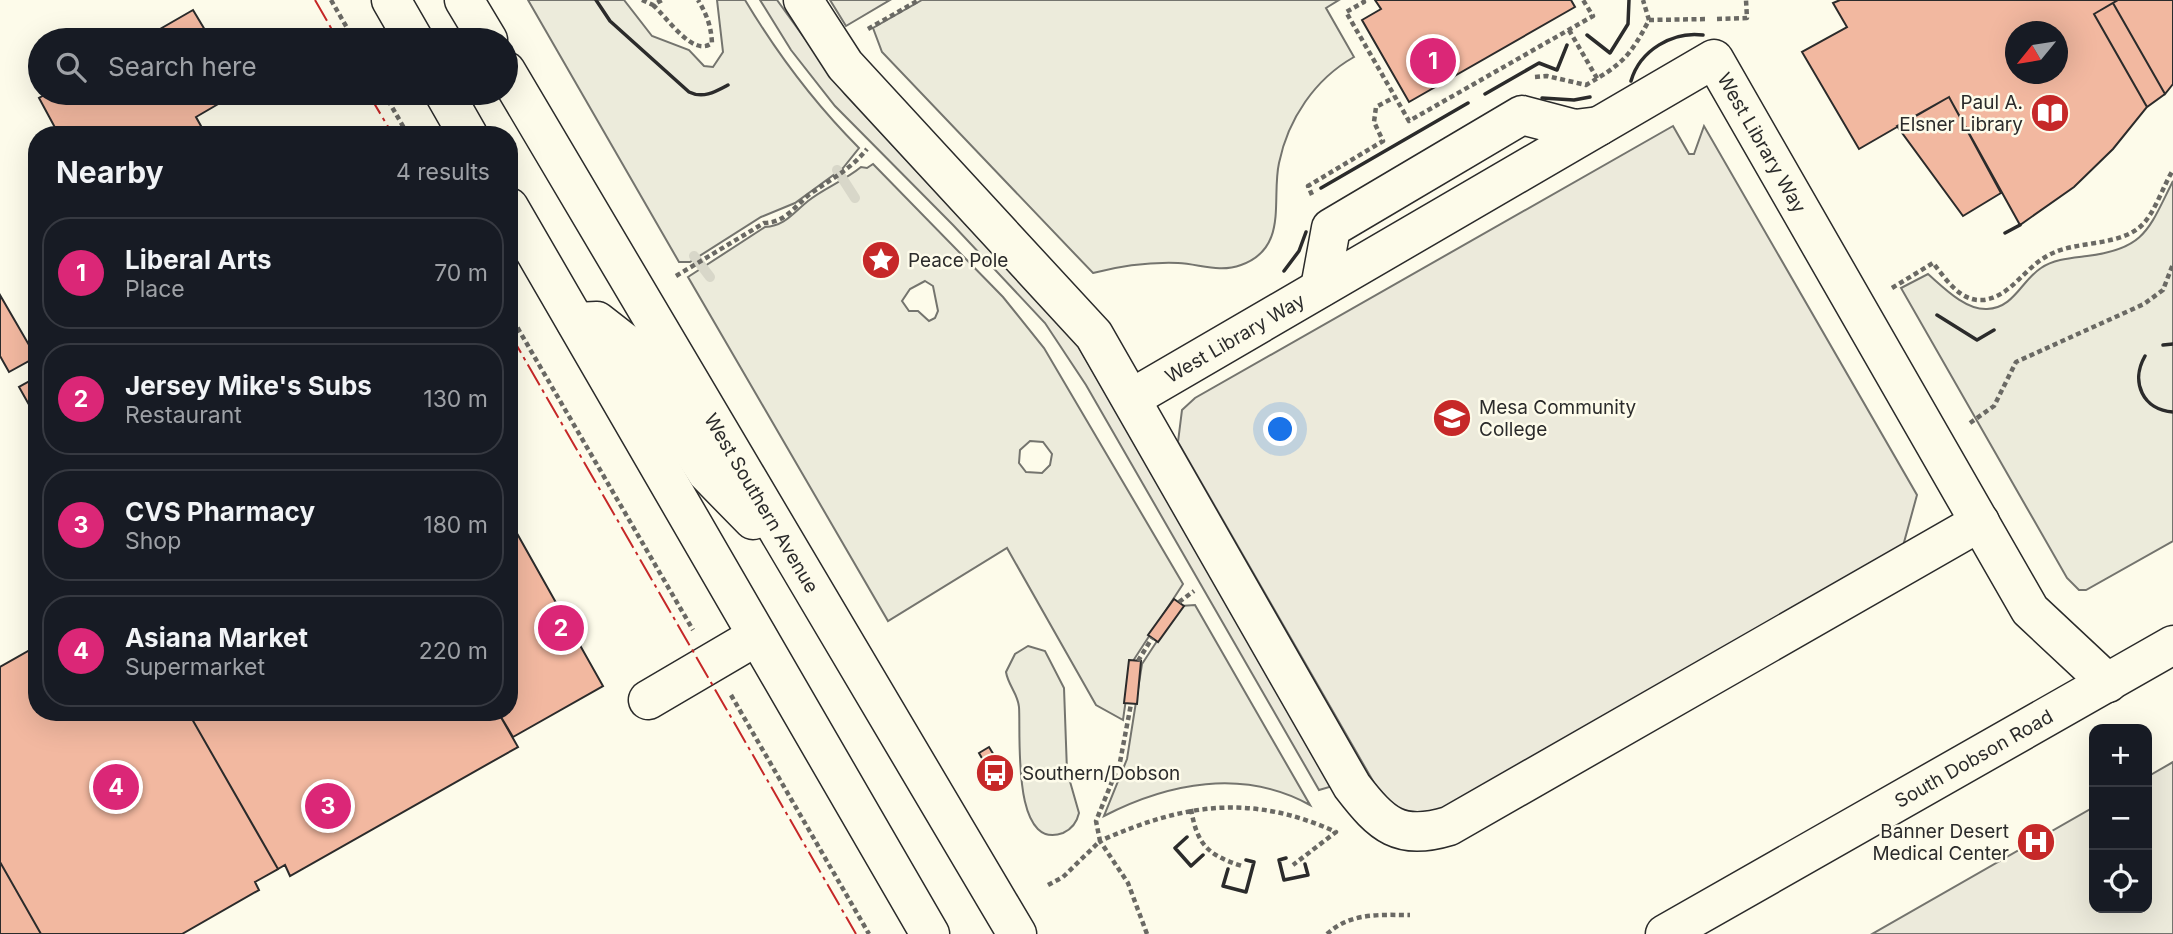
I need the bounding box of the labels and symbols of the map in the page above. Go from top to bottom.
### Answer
north arrow [2005,21,2068,84]
pin: 1 [1410,35,1456,87]
street label: West Library Way [1713,69,1811,217]
place label: Paul A. Elsner Library [1899,91,2023,136]
library icon: Paul A. Elsner Library [2029,92,2071,134]
place icon: Peace Pole [860,239,902,281]
place label: Peace Pole [908,249,1008,272]
street label: West Library Way [1161,288,1309,388]
place label: Mesa Community College [1479,396,1636,441]
school or university icon: Mesa Community College [1431,397,1473,439]
street label: West Southern Avenue [700,409,824,597]
your location [1263,412,1297,446]
pin: 2 [538,602,584,654]
street label: South Dobson Road [1890,704,2057,813]
bus stop icon: Southern/Dobson [974,752,1016,794]
pin: 4 [93,761,139,813]
place label: Southern/Dobson [1022,762,1180,785]
pin: 3 [305,780,351,832]
place label: Banner Desert Medical Center [1872,820,2009,865]
hospital icon: Banner Desert Medical Center [2015,821,2057,863]

